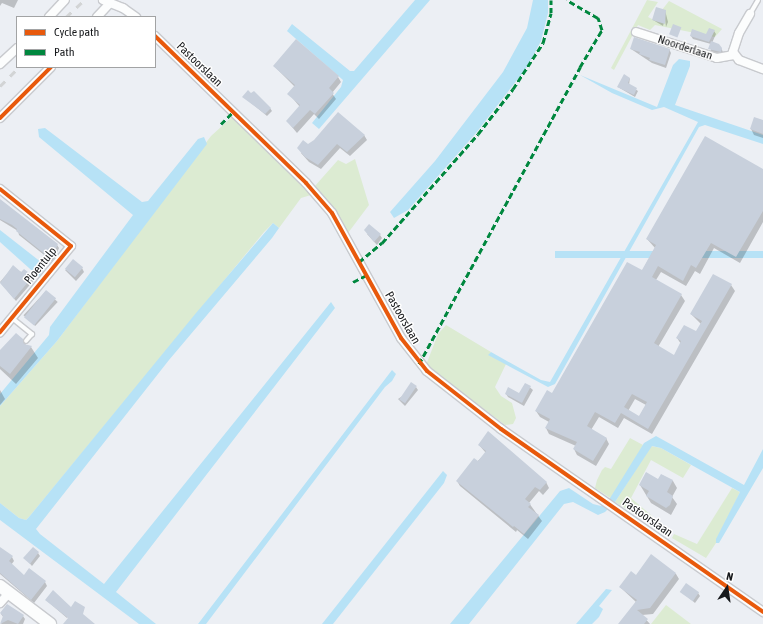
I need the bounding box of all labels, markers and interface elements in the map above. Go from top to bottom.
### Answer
legend [16,16,156,68]
text: Cycle path [54,25,99,39]
street label: Noorderlaan [656,32,714,64]
street label: Pastoorslaan [173,40,225,90]
text: Path [54,45,75,59]
street label: Pioentulp [22,245,60,287]
street label: Pastoorslaan [381,289,423,347]
street label: Pastoorslaan [619,495,675,541]
north arrow [707,568,747,608]
text: N [725,570,734,583]

